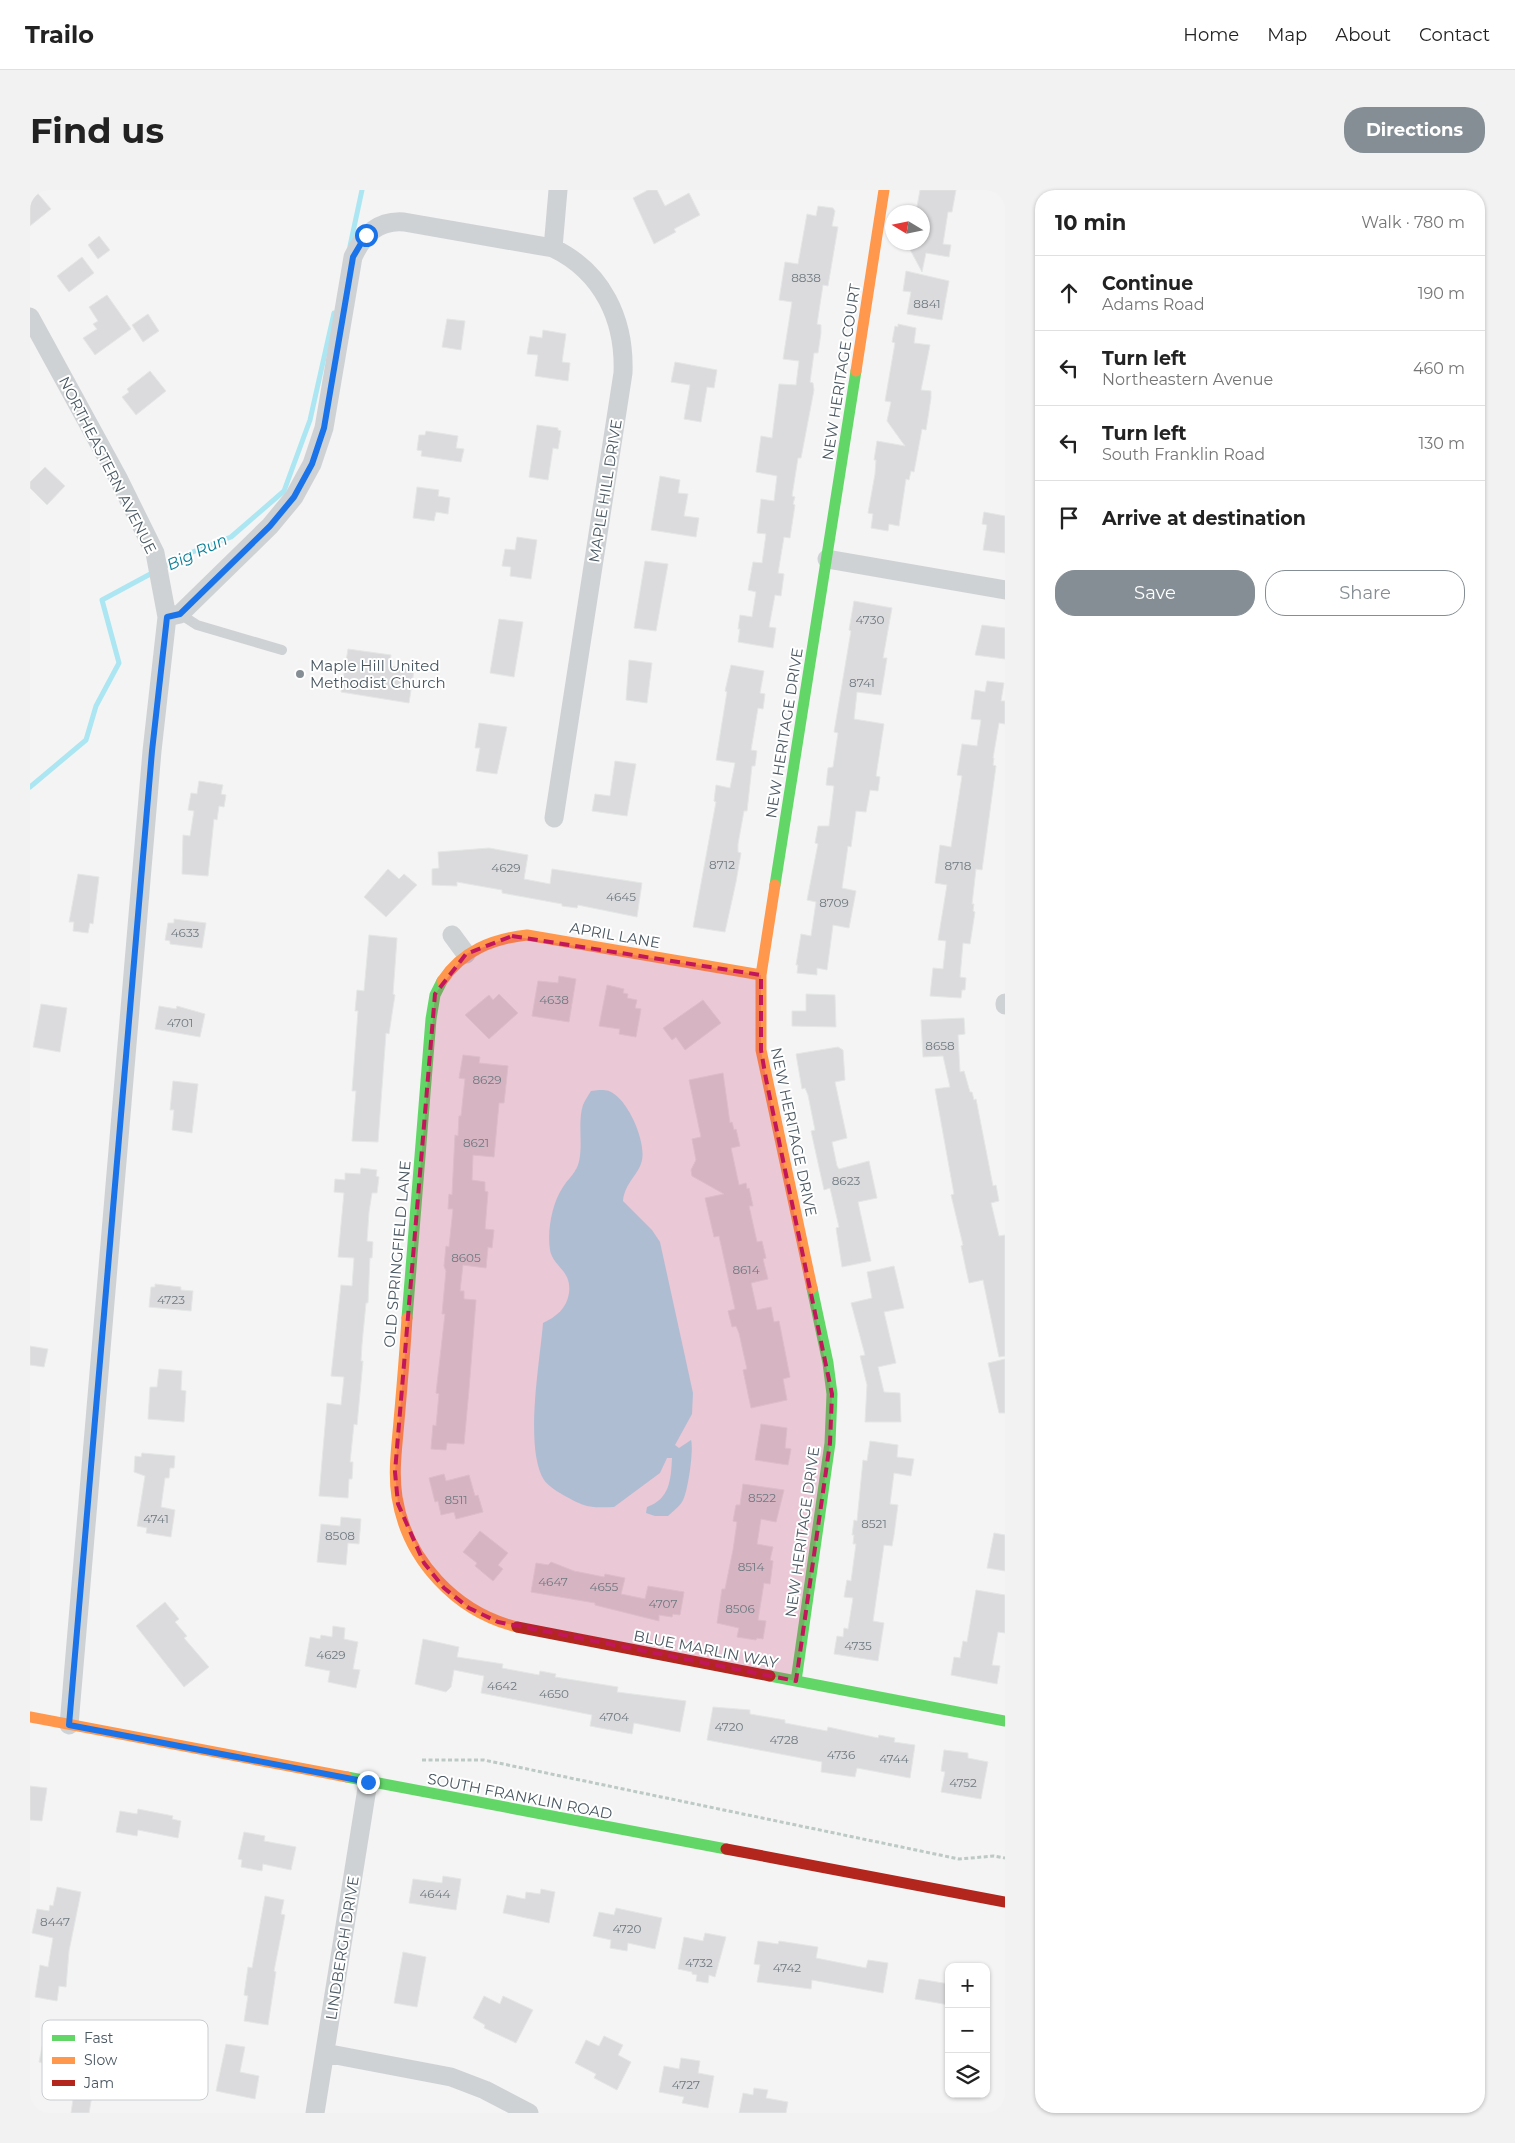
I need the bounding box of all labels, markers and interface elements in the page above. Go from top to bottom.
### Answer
text: Trailo [25,20,94,49]
text: Home [1183,24,1239,46]
text: Map [1267,24,1307,46]
text: About [1335,24,1391,46]
text: Contact [1419,24,1490,46]
button: Directions [1344,107,1485,153]
text: Find us [30,109,164,152]
north arrow [885,205,930,250]
text: 10 min [1055,210,1126,235]
text: Walk · 780 m [1361,213,1465,232]
route start [355,224,378,247]
house number: 8838 [791,270,821,285]
text: Continue [1102,272,1193,295]
icon: ahead [1055,279,1083,307]
street label: NEW HERITAGE COURT [818,282,864,462]
text: 190 m [1418,284,1465,303]
text: Adams Road [1102,295,1205,314]
house number: 8841 [913,296,941,311]
text: Turn left [1102,347,1187,370]
icon: left [1055,354,1083,382]
text: 460 m [1413,359,1465,378]
text: Northeastern Avenue [1102,370,1273,389]
street label: NORTHEASTERN AVENUE [55,373,161,557]
street label: MAPLE HILL DRIVE [584,418,626,564]
text: Turn left [1102,422,1187,445]
icon: left [1055,429,1083,457]
text: 130 m [1418,434,1465,453]
text: South Franklin Road [1102,445,1265,464]
icon: arrive [1055,504,1083,532]
text: Arrive at destination [1102,507,1306,530]
water label: Big Run [164,530,230,574]
button: Save [1055,570,1255,616]
button: Share [1265,570,1465,616]
house number: 4730 [855,612,885,627]
street label: NEW HERITAGE DRIVE [761,646,807,820]
place label: Maple Hill United Methodist Church [310,656,446,692]
marker: Maple Hill United Methodist Church [294,668,306,680]
house number: 8741 [849,675,875,690]
house number: 8712 [709,857,735,872]
house number: 8718 [945,858,972,873]
house number: 4629 [491,860,521,875]
house number: 4645 [606,889,636,904]
house number: 8709 [819,895,849,910]
street label: APRIL LANE [568,918,662,952]
house number: 4633 [171,925,200,940]
house number: 4638 [539,992,569,1007]
house number: 4701 [167,1015,193,1030]
house number: 8658 [925,1038,955,1053]
street label: NEW HERITAGE DRIVE [767,1046,821,1218]
house number: 8629 [472,1072,502,1087]
house number: 8621 [463,1135,489,1150]
street label: OLD SPRINGFIELD LANE [379,1160,415,1348]
house number: 8623 [832,1173,860,1188]
house number: 8605 [451,1250,481,1265]
house number: 8614 [732,1262,760,1277]
house number: 4723 [157,1292,185,1307]
street label: NEW HERITAGE DRIVE [781,1445,823,1619]
house number: 8522 [748,1490,776,1505]
house number: 8511 [444,1492,468,1507]
house number: 4741 [143,1511,169,1526]
house number: 8521 [861,1516,887,1531]
house number: 8508 [325,1528,355,1543]
house number: 8514 [738,1559,764,1574]
house number: 4647 [538,1574,568,1589]
house number: 4655 [590,1579,619,1594]
house number: 4707 [648,1596,678,1611]
house number: 8506 [725,1601,755,1616]
street label: BLUE MARLIN WAY [632,1626,780,1672]
house number: 4735 [844,1638,872,1653]
house number: 4629 [316,1647,346,1662]
house number: 4642 [487,1678,517,1693]
house number: 4650 [539,1686,569,1701]
house number: 4704 [599,1709,629,1724]
house number: 4720 [714,1719,744,1734]
house number: 4728 [770,1732,799,1747]
house number: 4736 [827,1747,855,1762]
house number: 4744 [879,1751,909,1766]
street label: SOUTH FRANKLIN ROAD [426,1769,614,1823]
route end [357,1771,380,1794]
house number: 4752 [949,1775,977,1790]
street label: LINDBERGH DRIVE [321,1875,363,2021]
house number: 4644 [419,1886,451,1901]
house number: 8447 [40,1914,70,1929]
house number: 4720 [612,1921,642,1936]
house number: 4732 [685,1955,713,1970]
house number: 4742 [773,1960,801,1975]
map controls [945,1963,990,2098]
button: + [945,1963,990,2008]
button: − [945,2008,990,2053]
legend [42,2020,208,2100]
text: Fast [84,2029,114,2047]
text: Slow [84,2051,118,2069]
button: layers [945,2053,990,2098]
text: Jam [83,2074,114,2092]
house number: 4727 [672,2077,700,2092]

